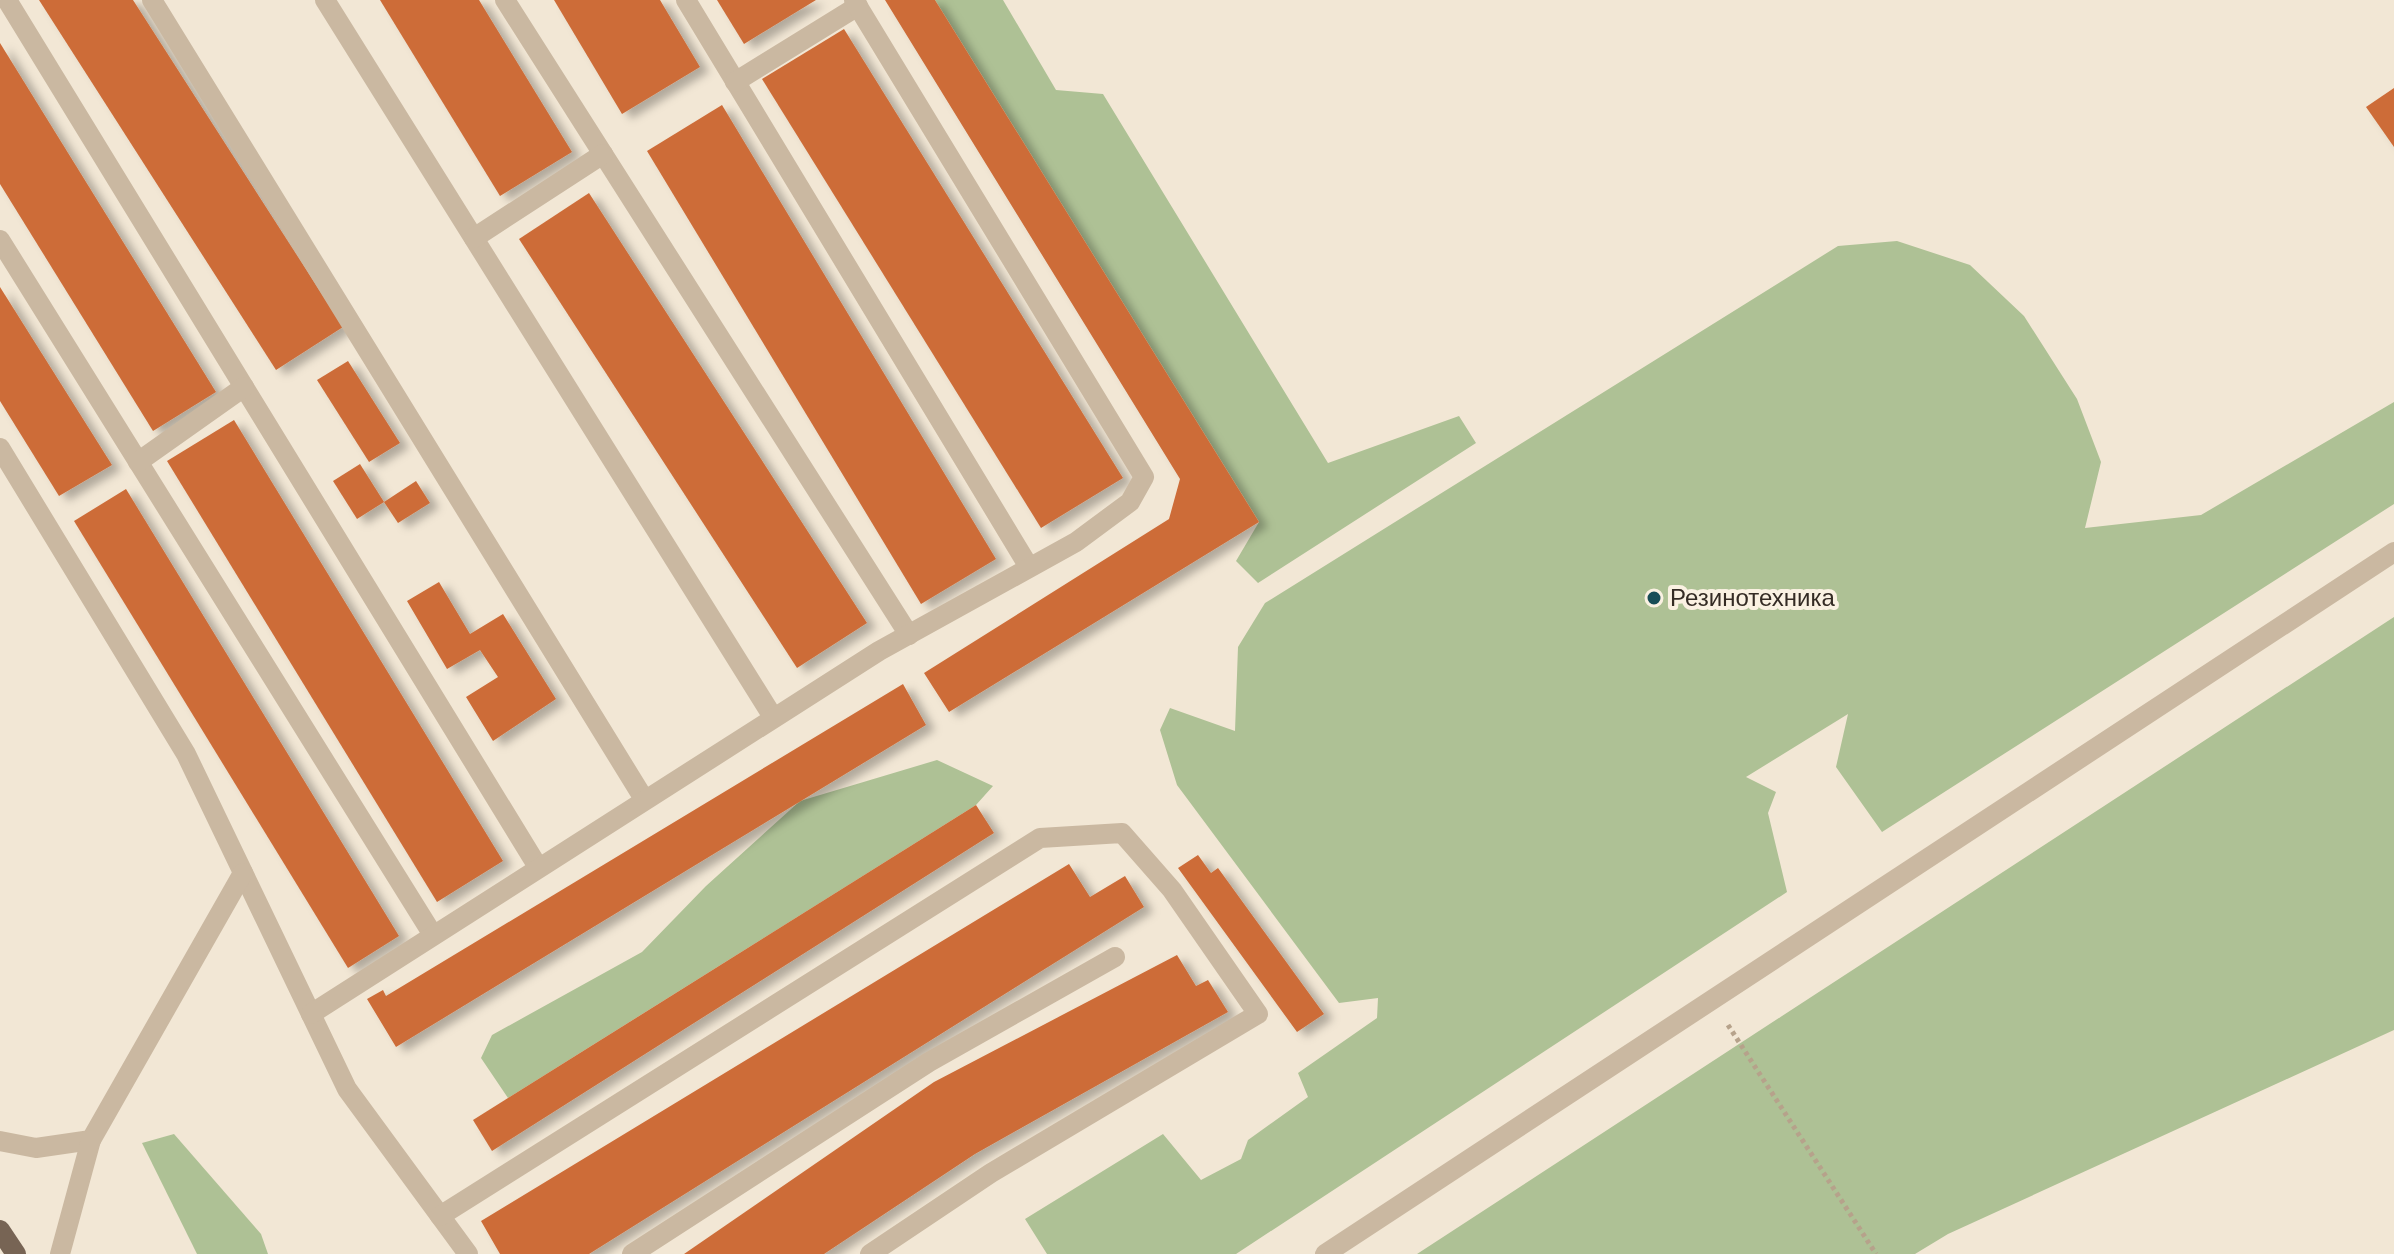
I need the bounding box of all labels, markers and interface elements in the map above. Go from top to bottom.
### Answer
place label: Резинотехника [1670,584,1835,612]
marker: Резинотехника [1645,589,1663,607]

